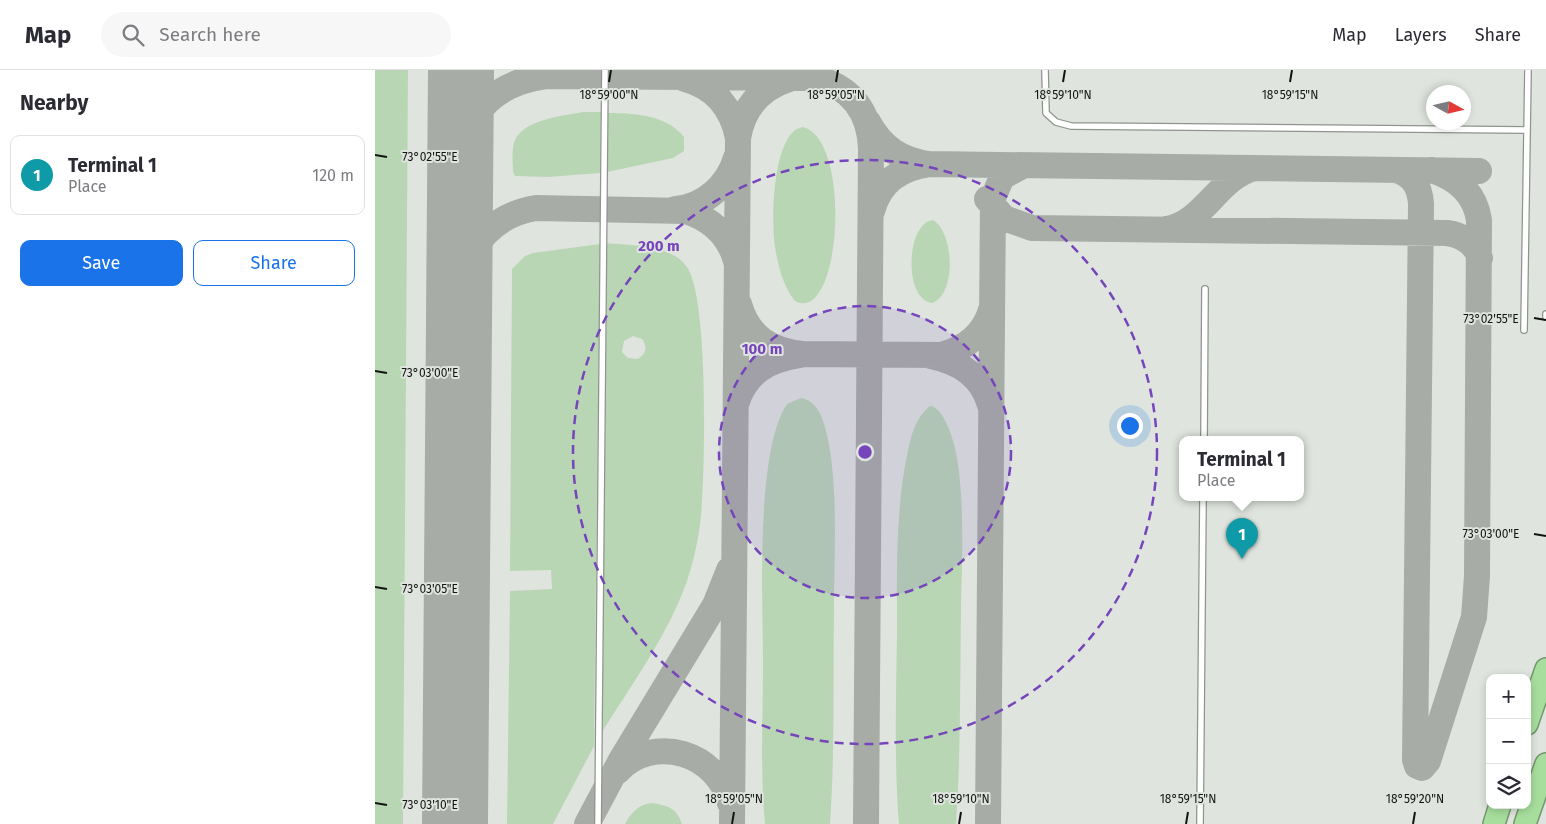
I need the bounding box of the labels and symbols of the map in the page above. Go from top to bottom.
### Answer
north arrow [1426,85,1471,130]
text: 18°59'00"N [580,88,638,102]
text: 18°59'05"N [807,88,865,102]
text: 18°59'10"N [1034,88,1092,102]
text: 18°59'15"N [1262,88,1318,102]
text: 73°02'55"E [402,150,458,164]
text: 200 m [638,237,680,255]
text: 73°02'55"E [1463,312,1519,326]
text: 100 m [742,340,782,358]
text: 73°03'00"E [401,366,459,380]
your location [1117,413,1143,439]
centre of rings [856,443,874,461]
pin: 1 [1226,518,1258,559]
text: 73°03'00"E [1462,527,1520,541]
text: 73°03'05"E [402,582,458,596]
text: 18°59'05"N [705,792,763,806]
text: 18°59'10"N [932,792,990,806]
text: 18°59'15"N [1160,792,1216,806]
text: 18°59'20"N [1386,792,1444,806]
text: 73°03'10"E [402,798,458,812]

